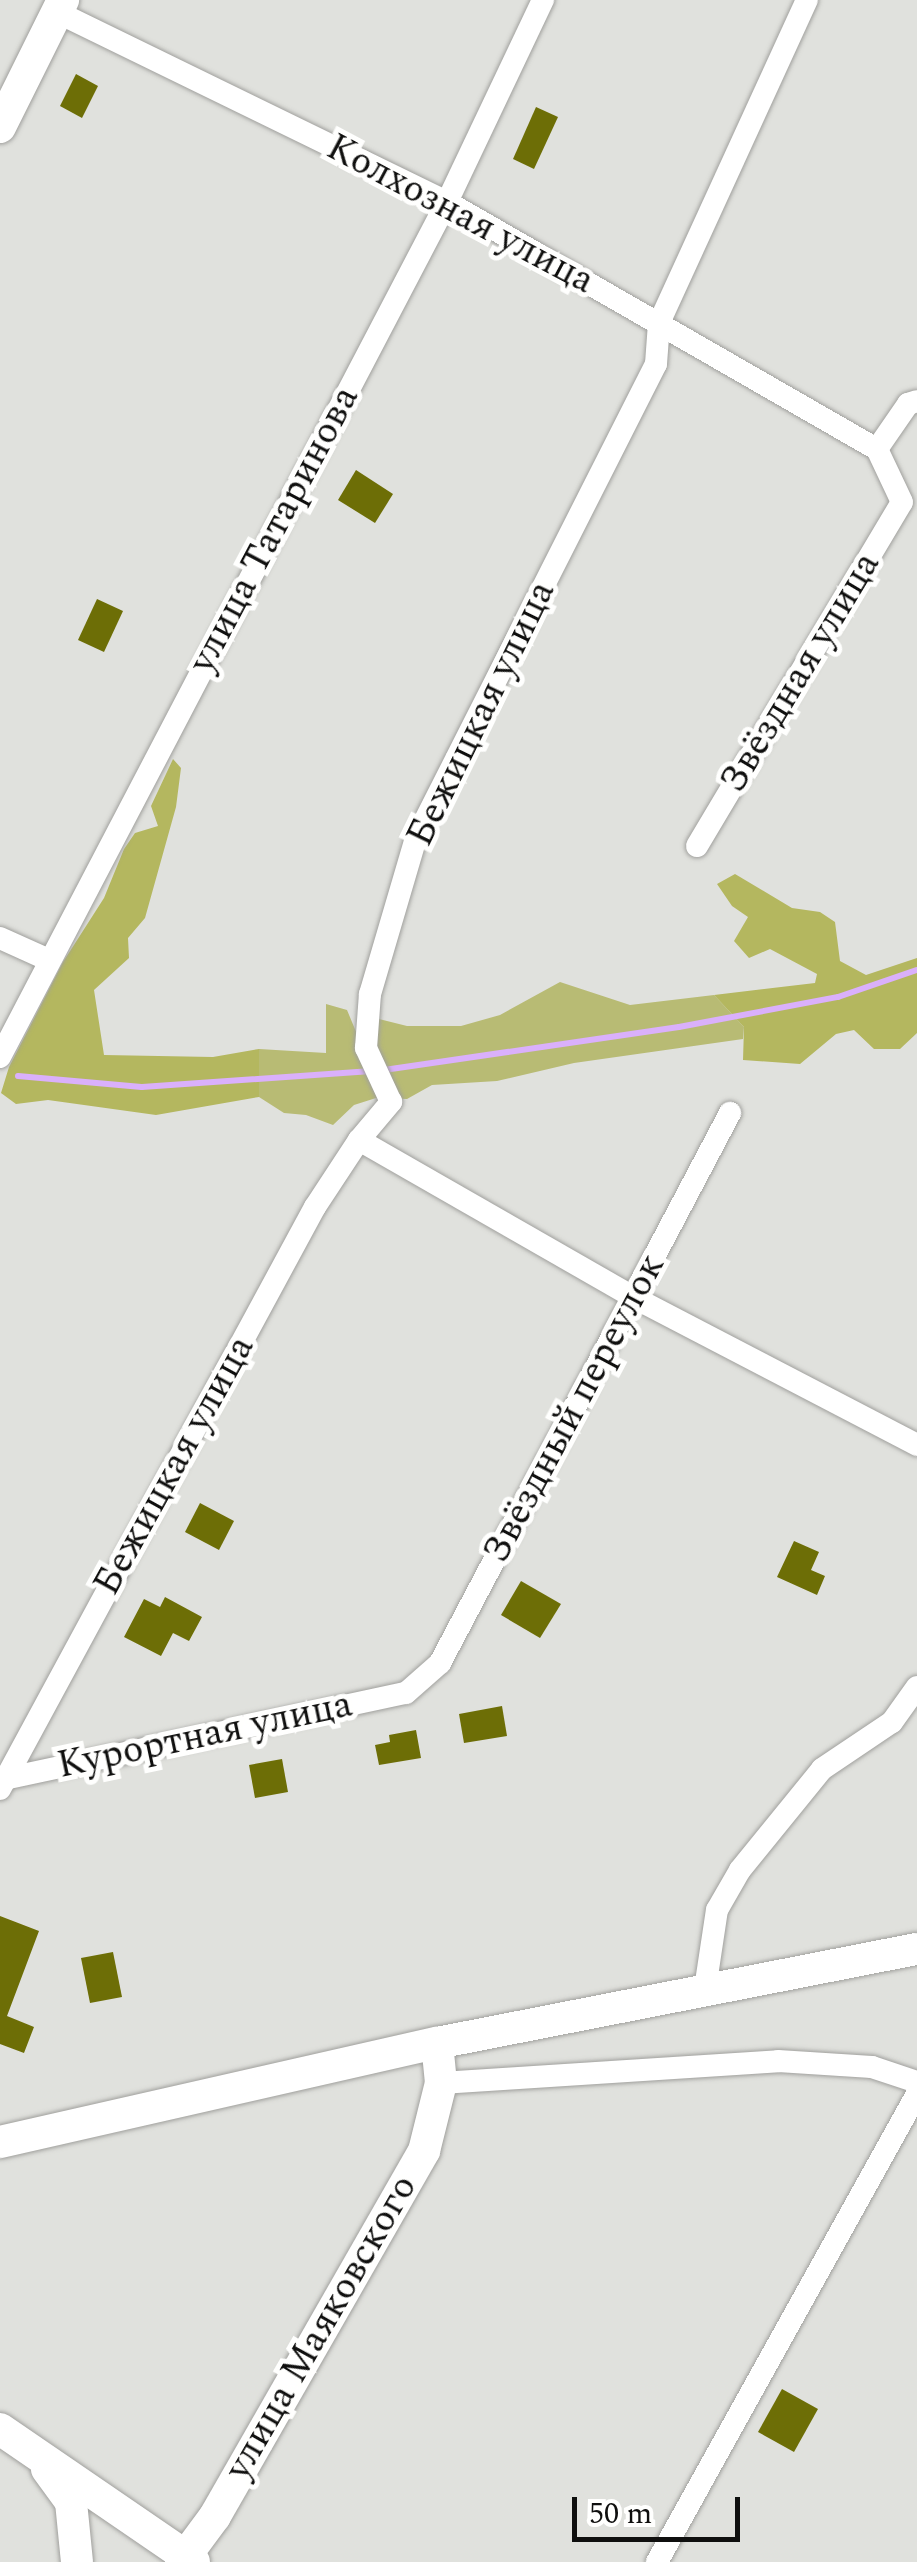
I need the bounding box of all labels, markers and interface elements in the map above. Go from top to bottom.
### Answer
street label: Колхозная улица [318,125,602,305]
street label: улица Татаринова [180,379,370,681]
street label: Звёздная улица [711,544,891,802]
street label: Бежицкая улица [398,574,566,854]
street label: Звёздный переулок [474,1247,676,1571]
street label: Бежицкая улица [85,1328,265,1604]
street label: Курортная улица [53,1682,357,1790]
street label: улица Маяковского [216,2168,428,2488]
scale bar [577,2477,744,2539]
text: 50 m [589,2491,652,2537]

